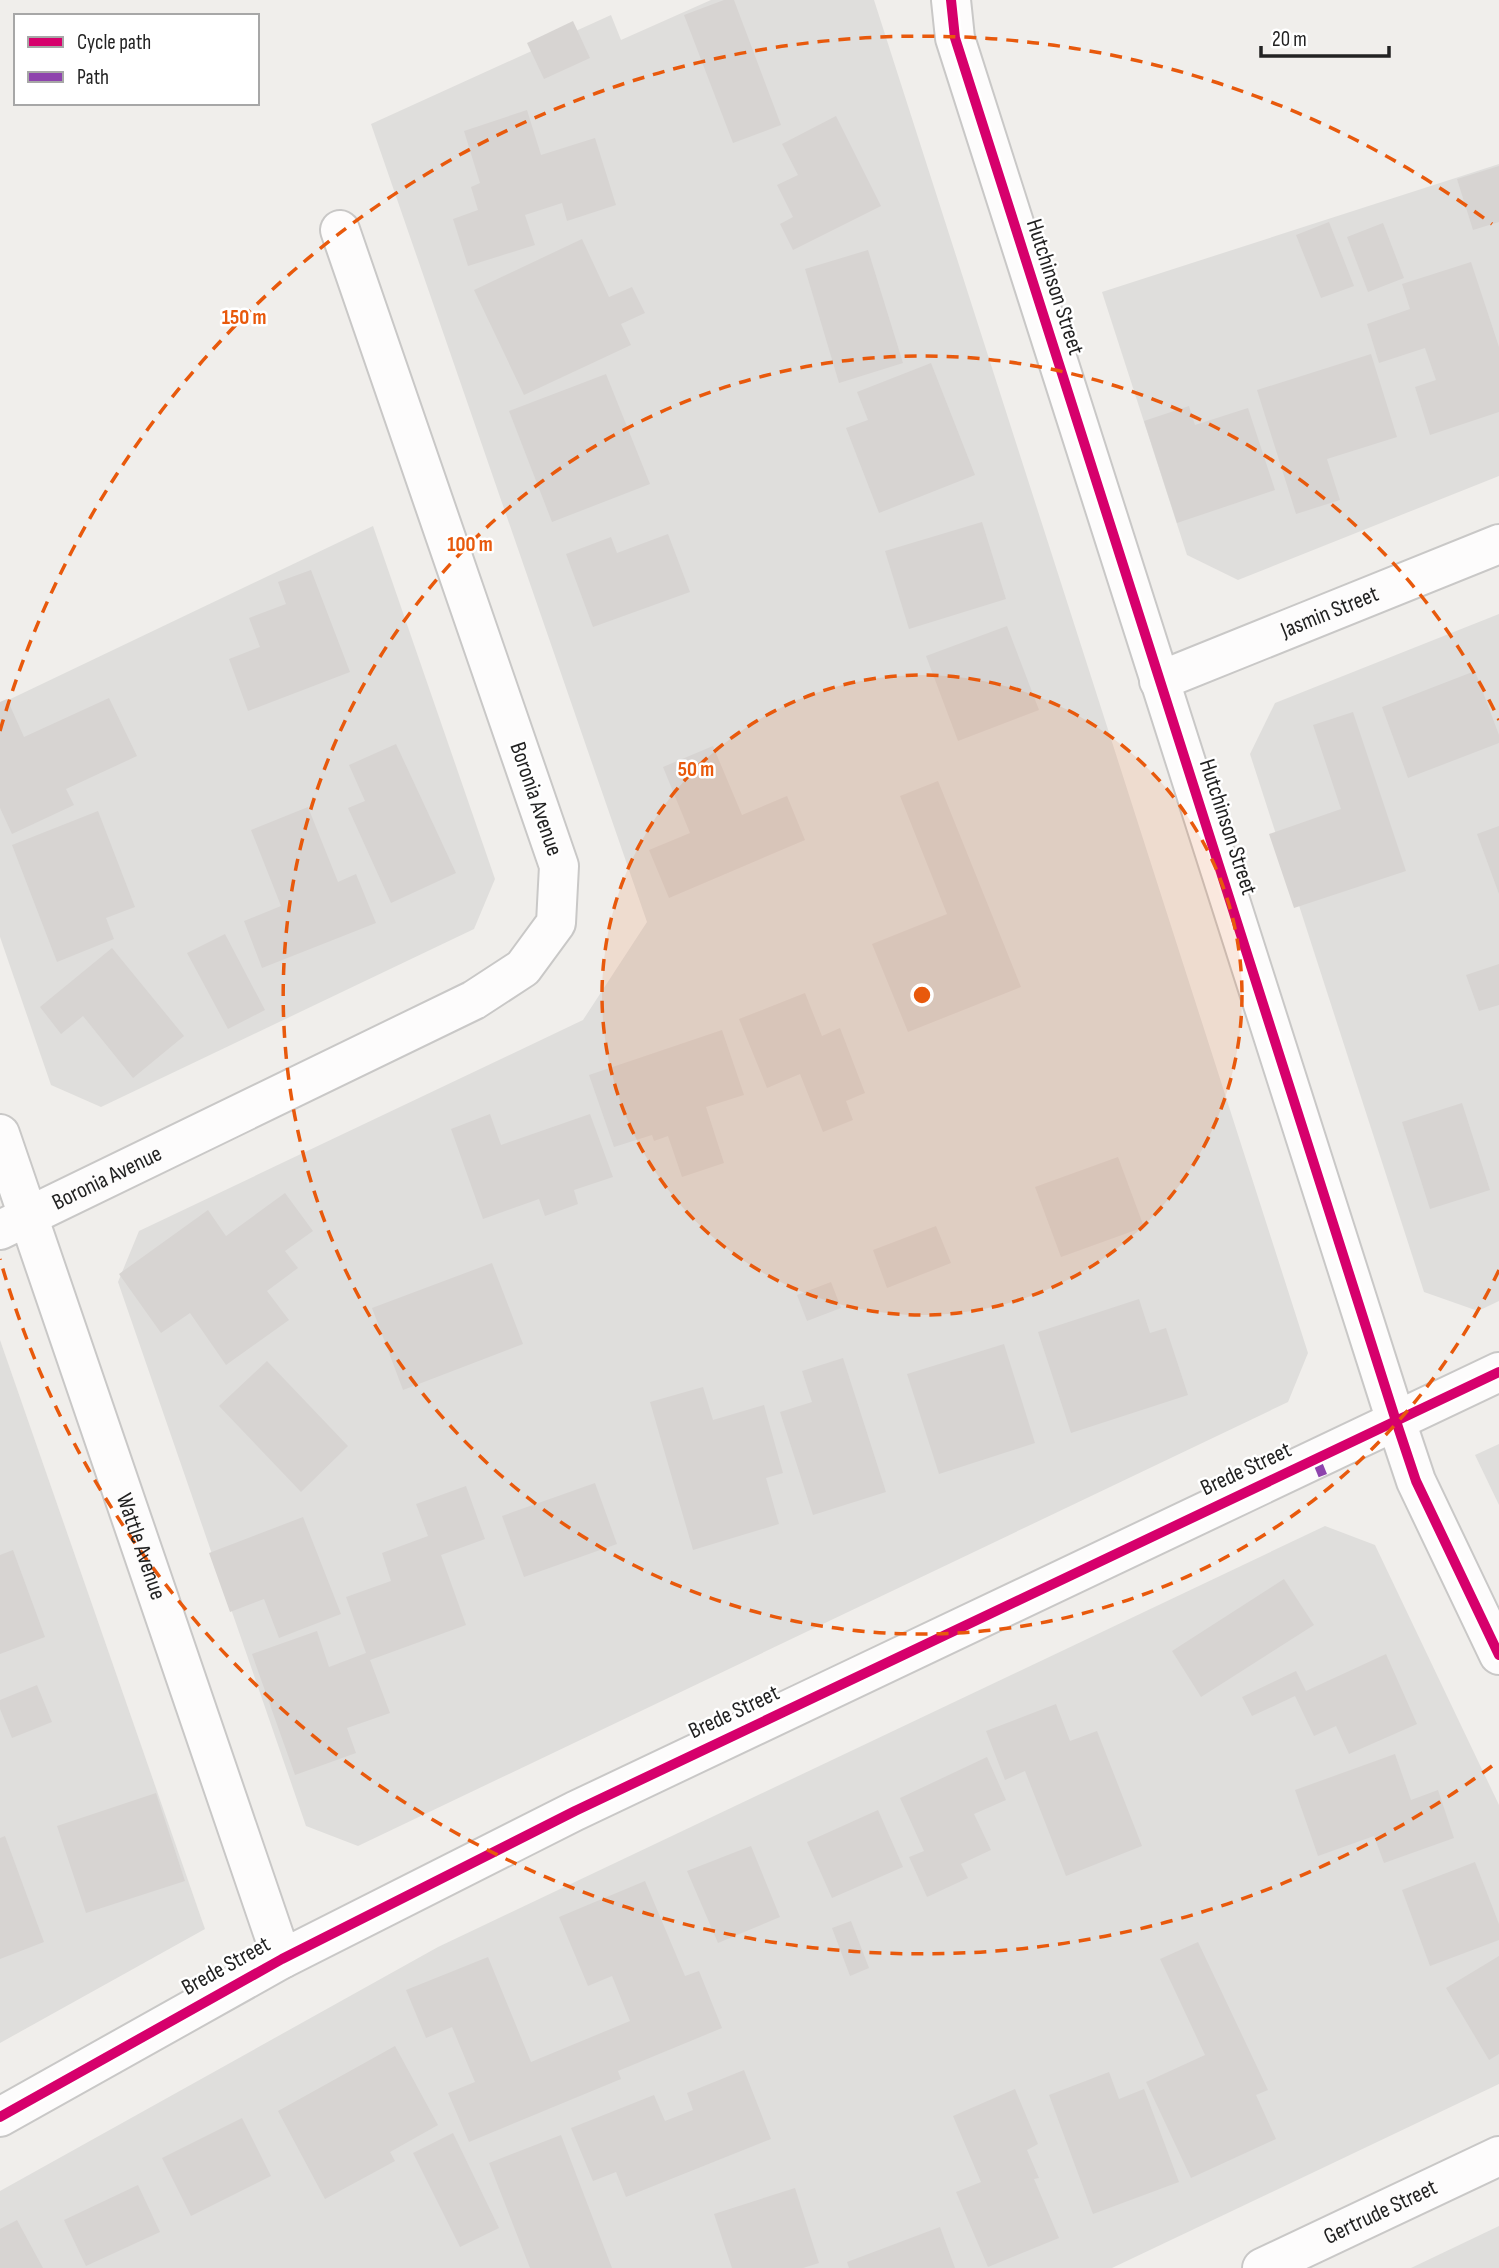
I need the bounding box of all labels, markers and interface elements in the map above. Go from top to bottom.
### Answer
legend [14,14,259,105]
scale bar [1261,14,1389,58]
text: 20 m [1272,27,1307,52]
text: Cycle path [77,30,151,55]
text: Path [77,65,109,90]
street label: Hutchinson Street [1020,216,1090,358]
text: 150 m [222,305,266,330]
text: 100 m [447,532,493,557]
street label: Jasmin Street [1276,580,1383,645]
street label: Boronia Avenue [503,738,569,860]
street label: Hutchinson Street [1193,756,1263,898]
text: 50 m [678,757,714,782]
centre of rings [910,983,934,1007]
street label: Boronia Avenue [48,1140,166,1217]
street label: Brede Street [1196,1436,1296,1502]
street label: Wattle Avenue [110,1490,172,1603]
street label: Brede Street [684,1679,784,1745]
street label: Brede Street [177,1930,275,2002]
street label: Gertrude Street [1319,2173,1442,2251]

